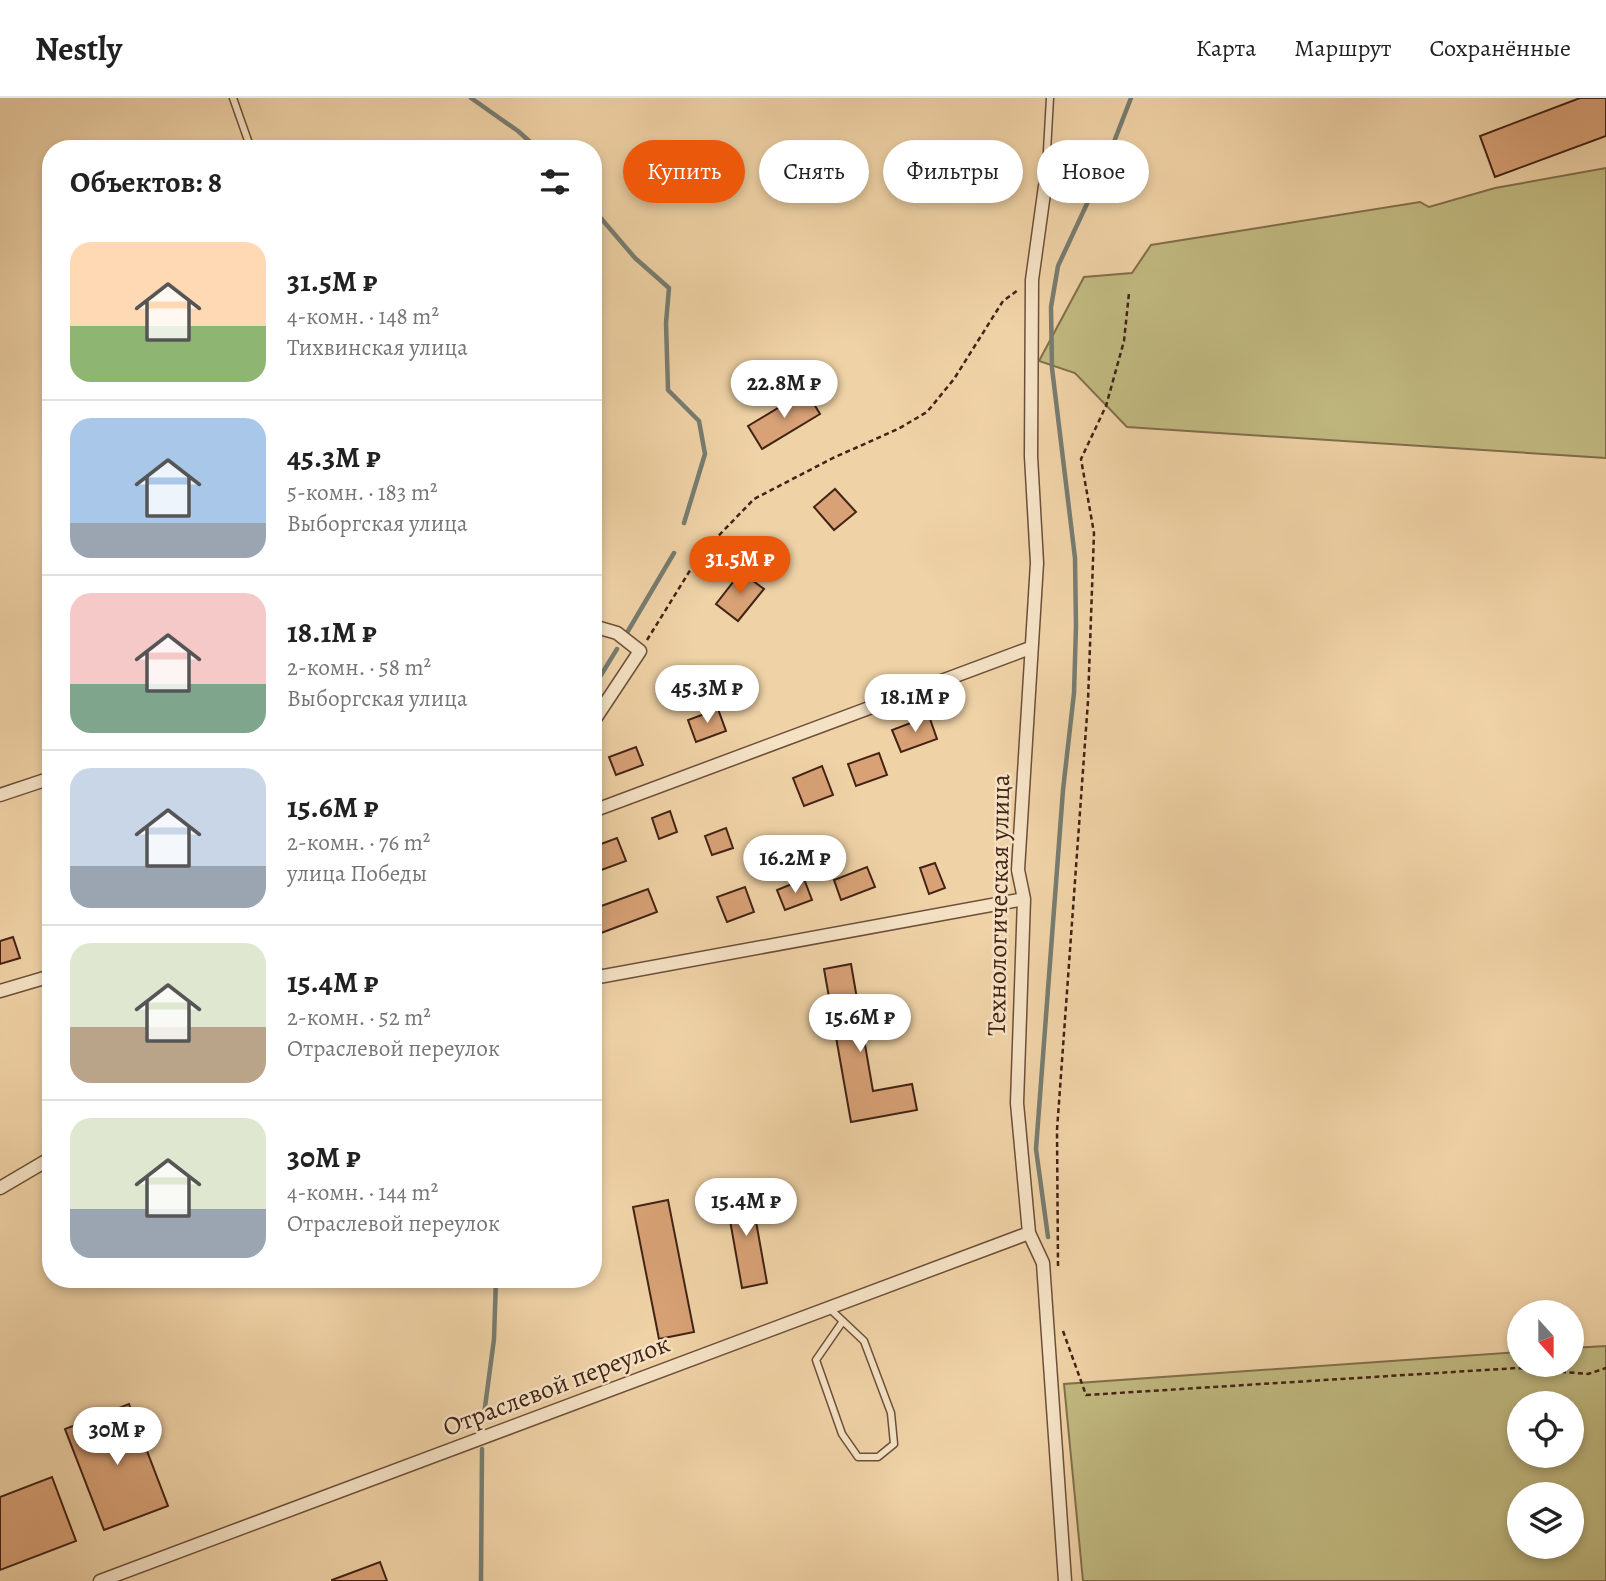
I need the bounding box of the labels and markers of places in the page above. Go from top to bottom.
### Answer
pin: 22.8M ₽ [719,360,849,420]
pin: 31.5M ₽ [675,536,805,596]
pin: 45.3M ₽ [642,666,772,725]
pin: 18.1M ₽ [850,674,980,734]
pin: 16.2M ₽ [730,836,860,895]
pin: 15.6M ₽ [795,995,925,1054]
pin: 15.4M ₽ [681,1178,811,1238]
pin: 30M ₽ [68,1408,166,1467]

